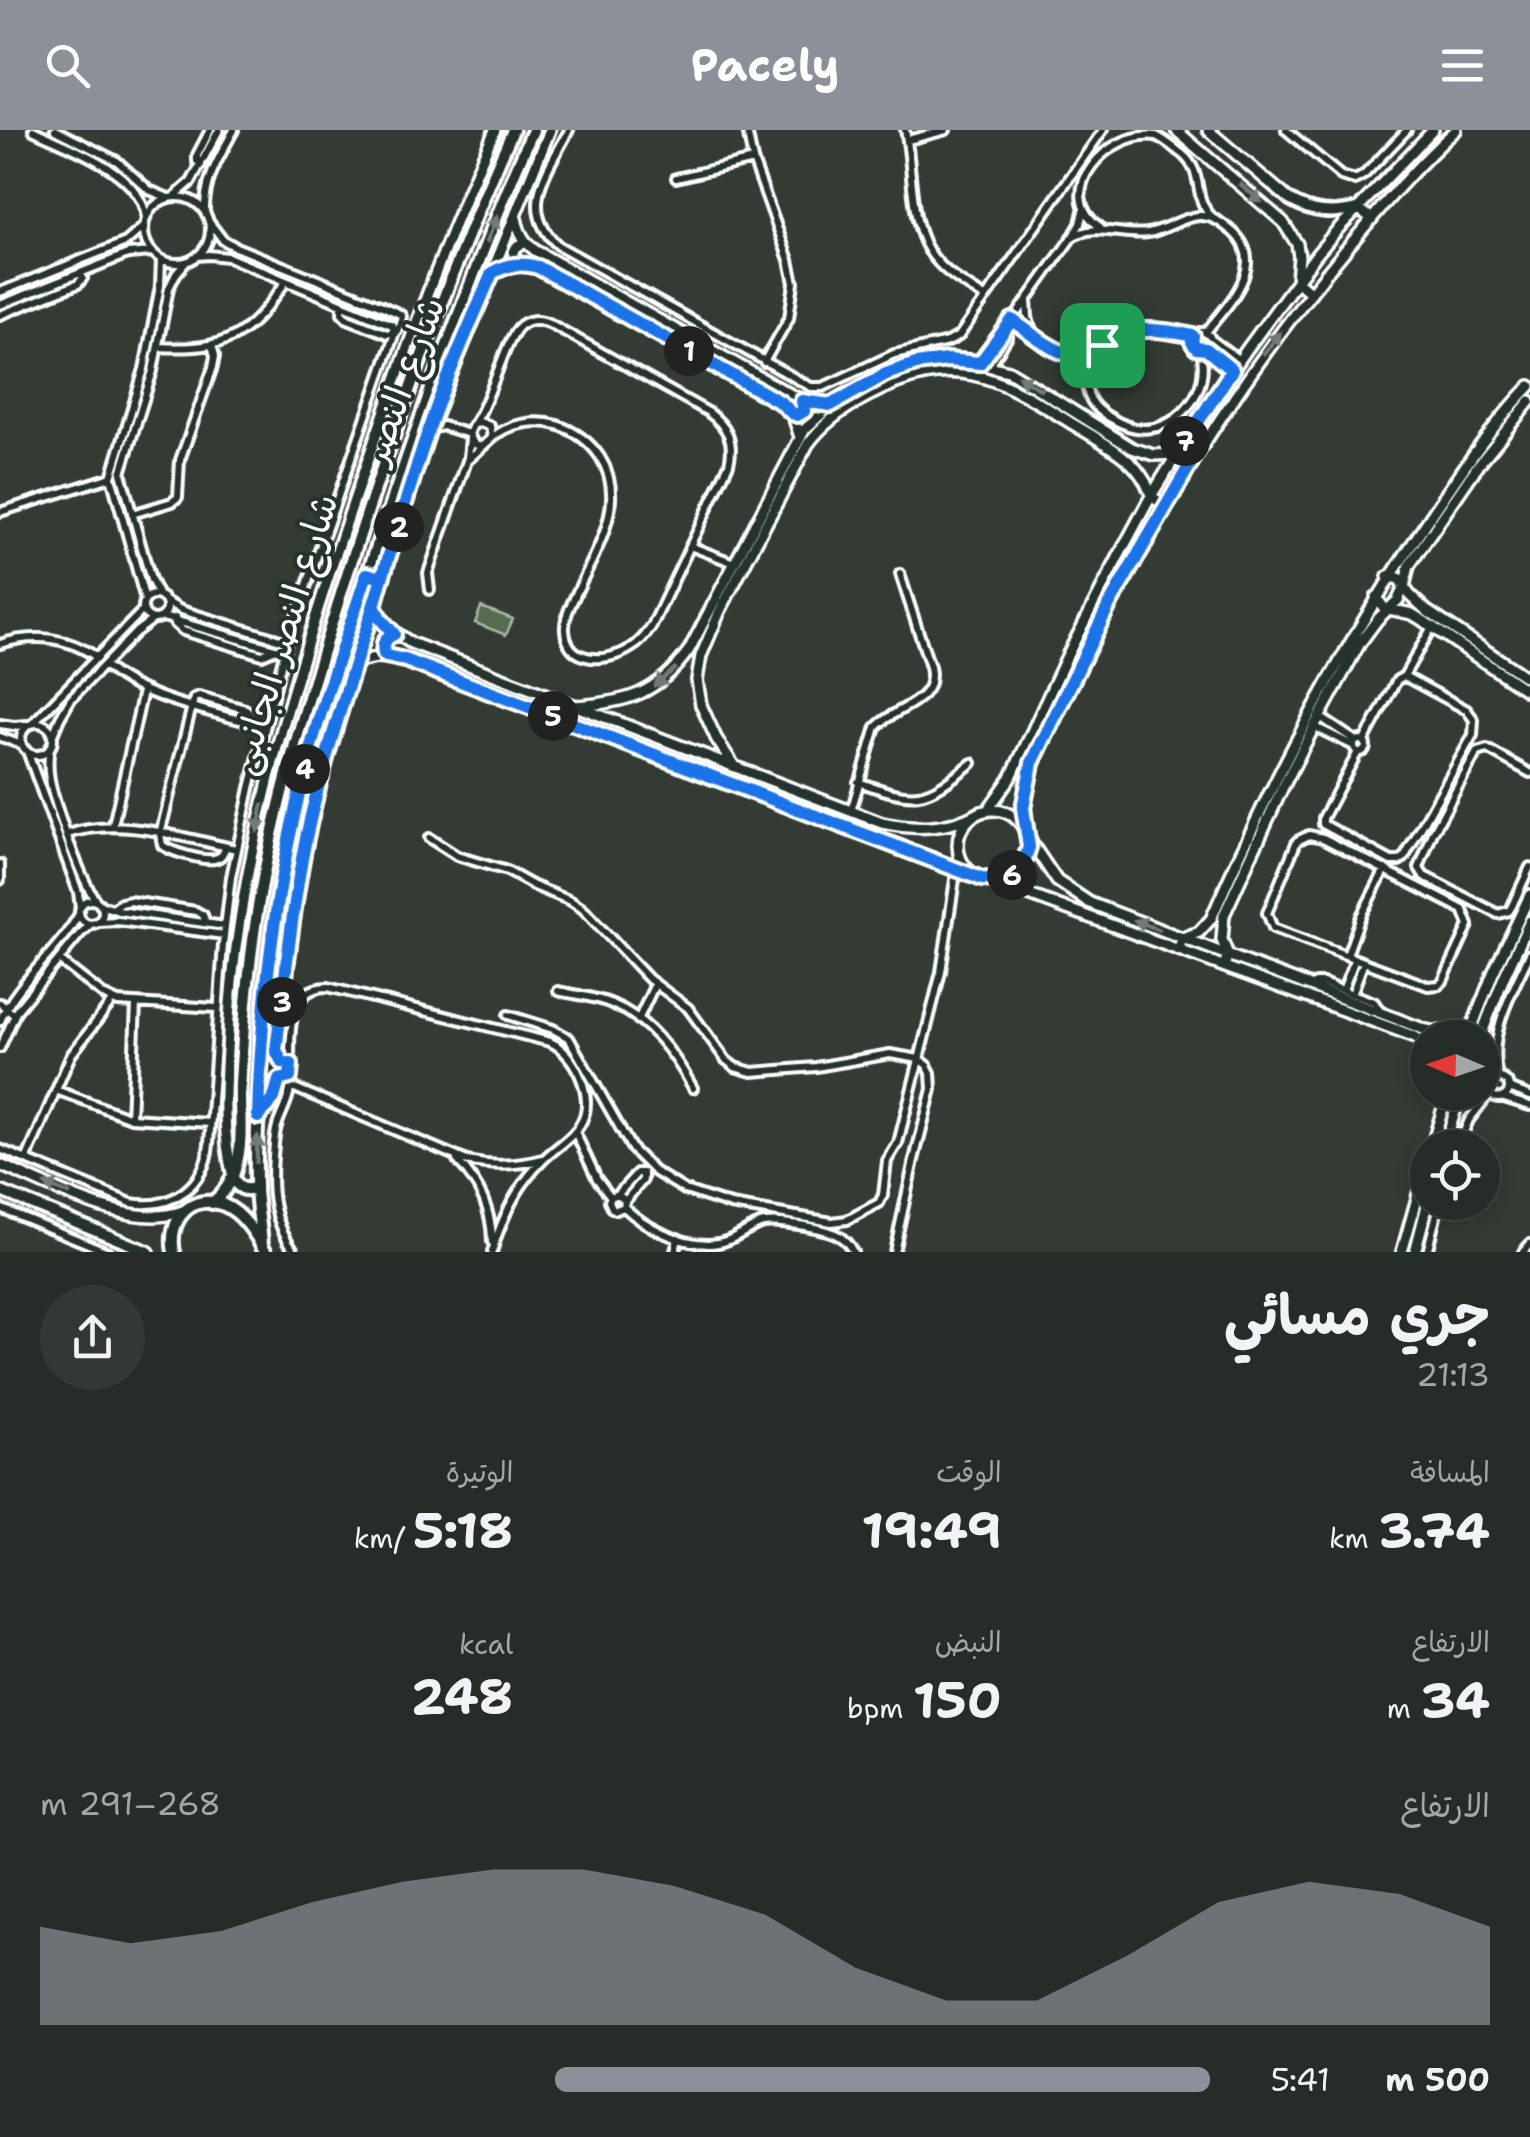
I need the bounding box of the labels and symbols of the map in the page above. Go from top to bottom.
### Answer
one-way arrow [1238,182,1263,203]
one-way arrow [485,214,501,244]
street label: شارع النصر [348,289,458,474]
pin [1060,303,1145,388]
pin: 1 [664,326,714,376]
one-way arrow [1261,330,1282,356]
one-way arrow [1016,375,1044,392]
pin: 7 [1160,416,1210,466]
street label: شارع النصر الجانبى [216,487,351,781]
pin: 2 [374,502,424,552]
one-way arrow [653,665,678,687]
pin: 5 [528,691,578,741]
pin: 4 [280,744,330,794]
one-way arrow [252,803,267,834]
pin: 6 [987,850,1037,900]
one-way arrow [1132,917,1162,932]
pin: 3 [257,977,307,1027]
north arrow [1410,1020,1500,1110]
one-way arrow [249,1132,265,1164]
one-way arrow [42,1180,72,1196]

